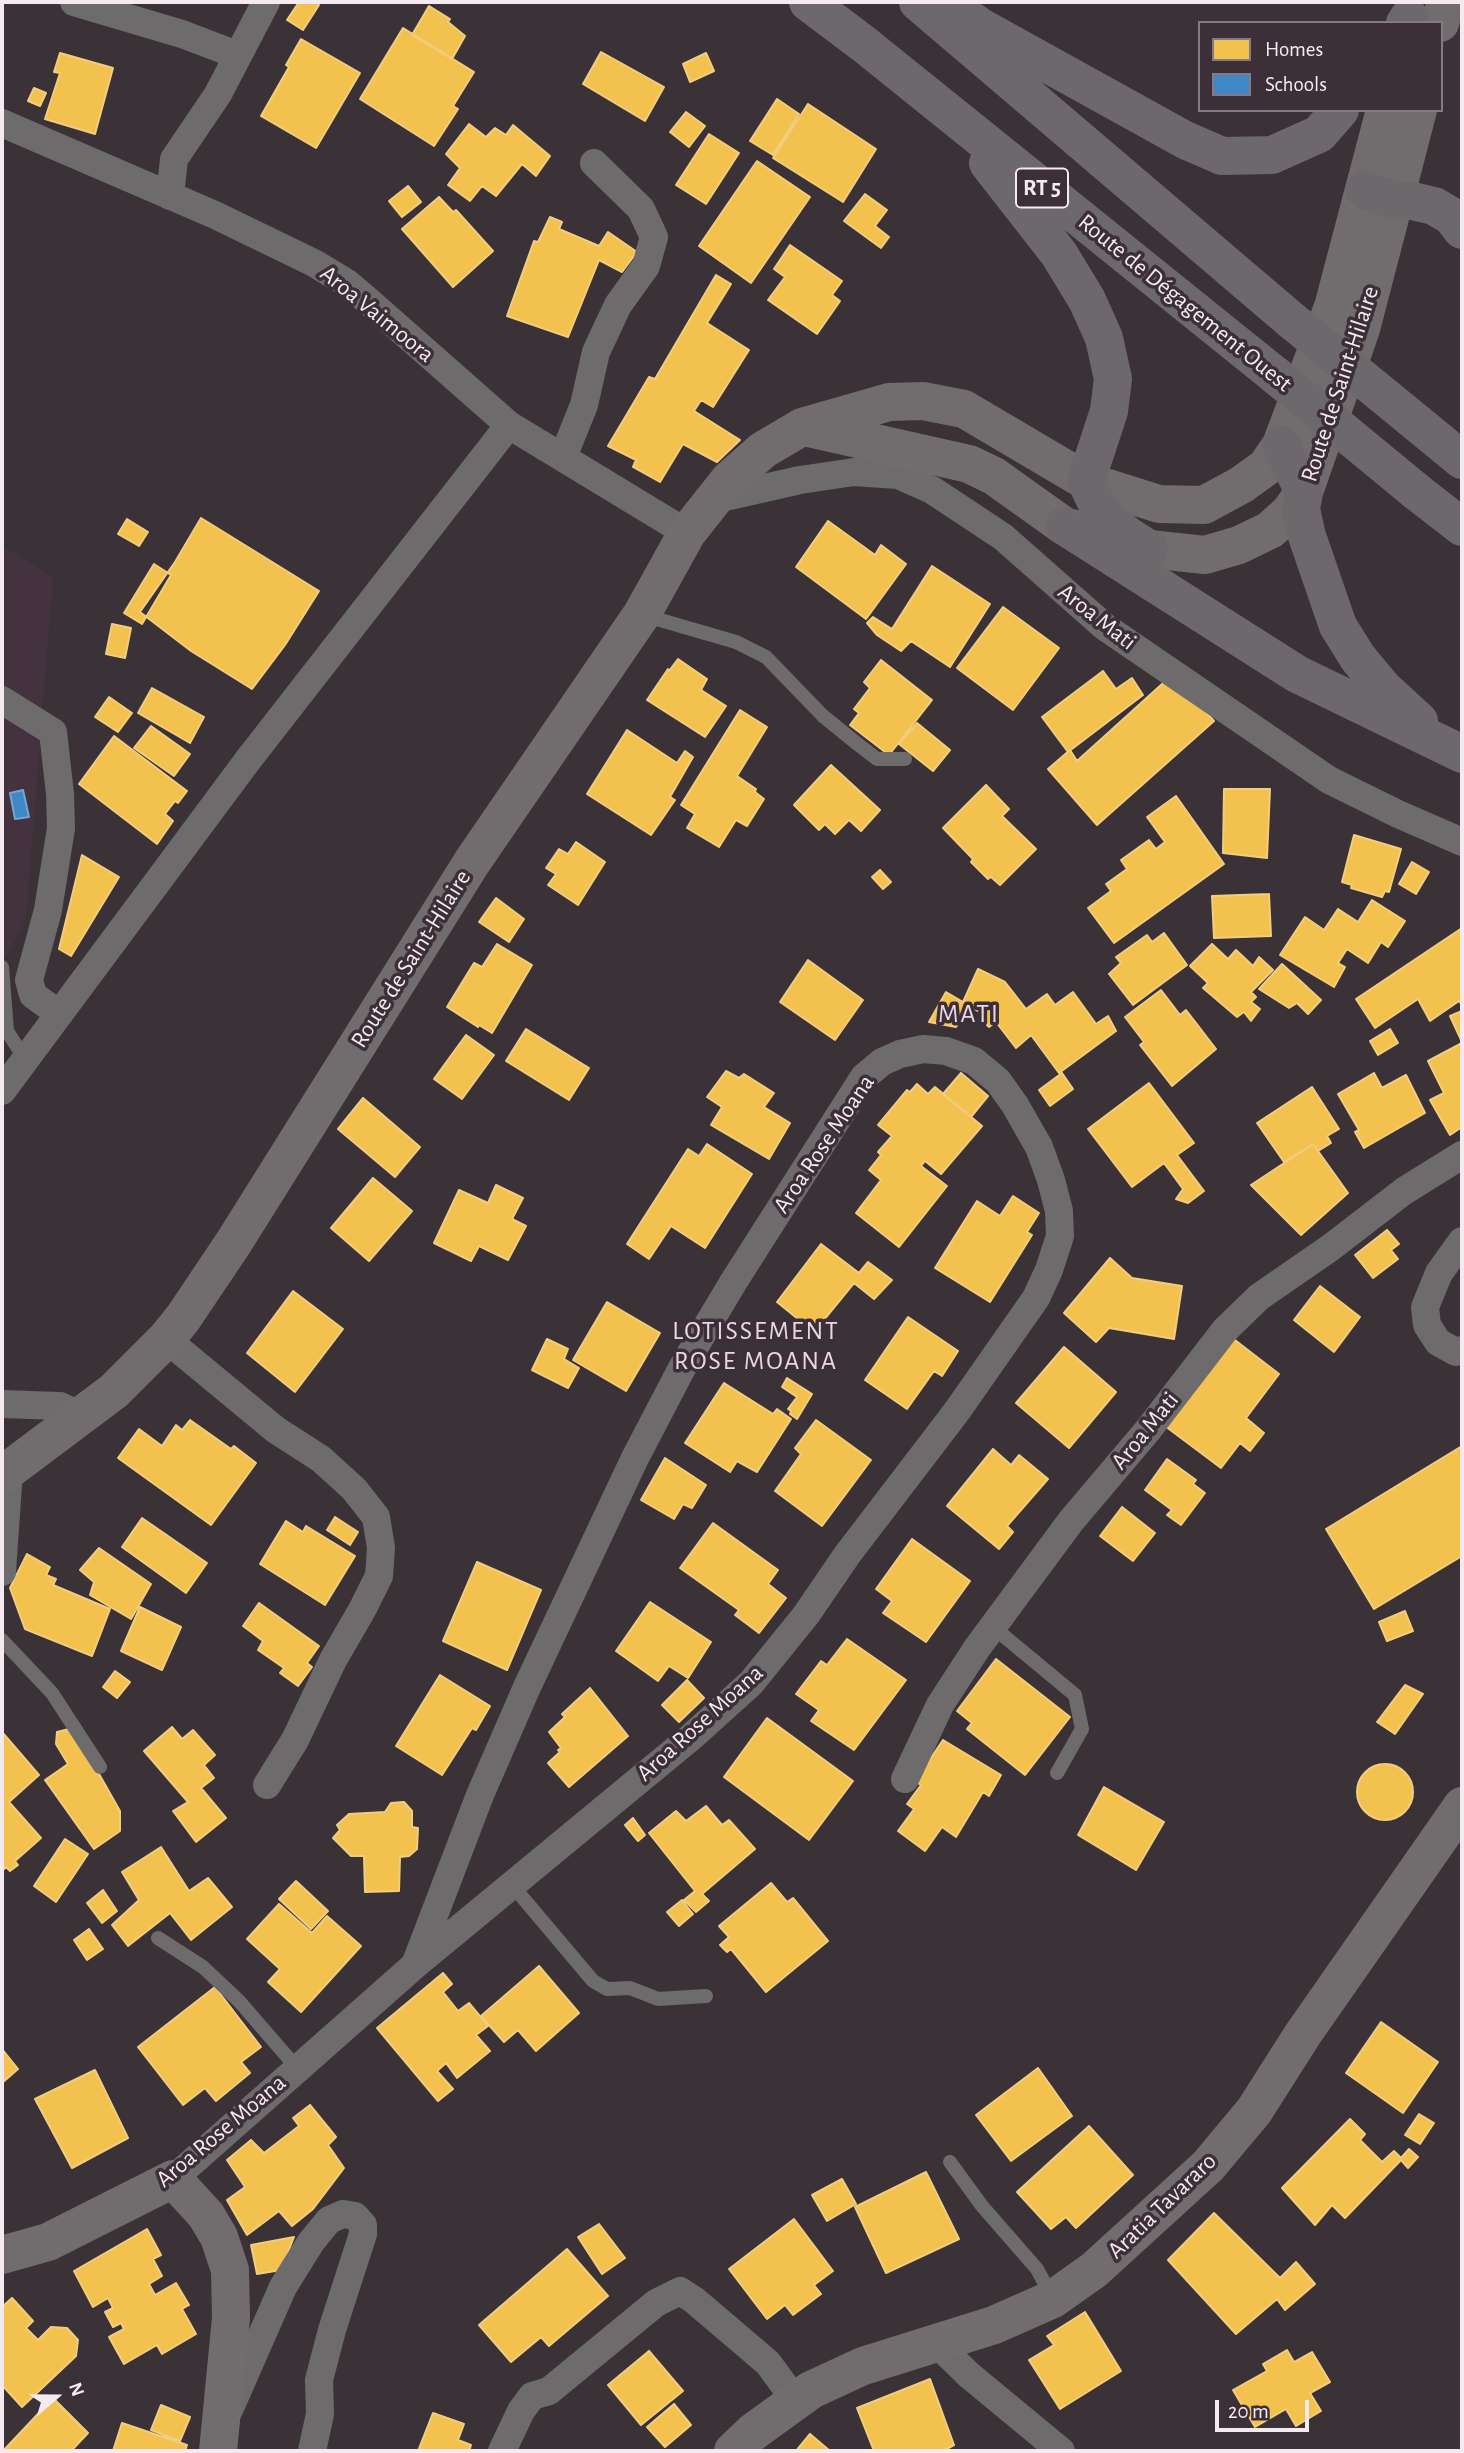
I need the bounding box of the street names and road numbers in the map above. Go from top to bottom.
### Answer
road number: RT 5 [1016,168,1068,208]
street label: Route de Dégagement Ouest [1072,208,1298,398]
street label: Aroa Vaimoora [314,259,440,369]
street label: Route de Saint-Hilaire [1295,282,1385,486]
street label: Aroa Mati [1052,578,1142,656]
street label: Route de Saint-Hilaire [345,865,477,1053]
street label: Aroa Rose Moana [767,1069,881,1219]
street label: Aroa Mati [1105,1386,1185,1476]
street label: Aroa Rose Moana [631,1658,769,1788]
street label: Aroa Rose Moana [150,2068,292,2194]
street label: Aratia Tavararo [1102,2147,1222,2265]

